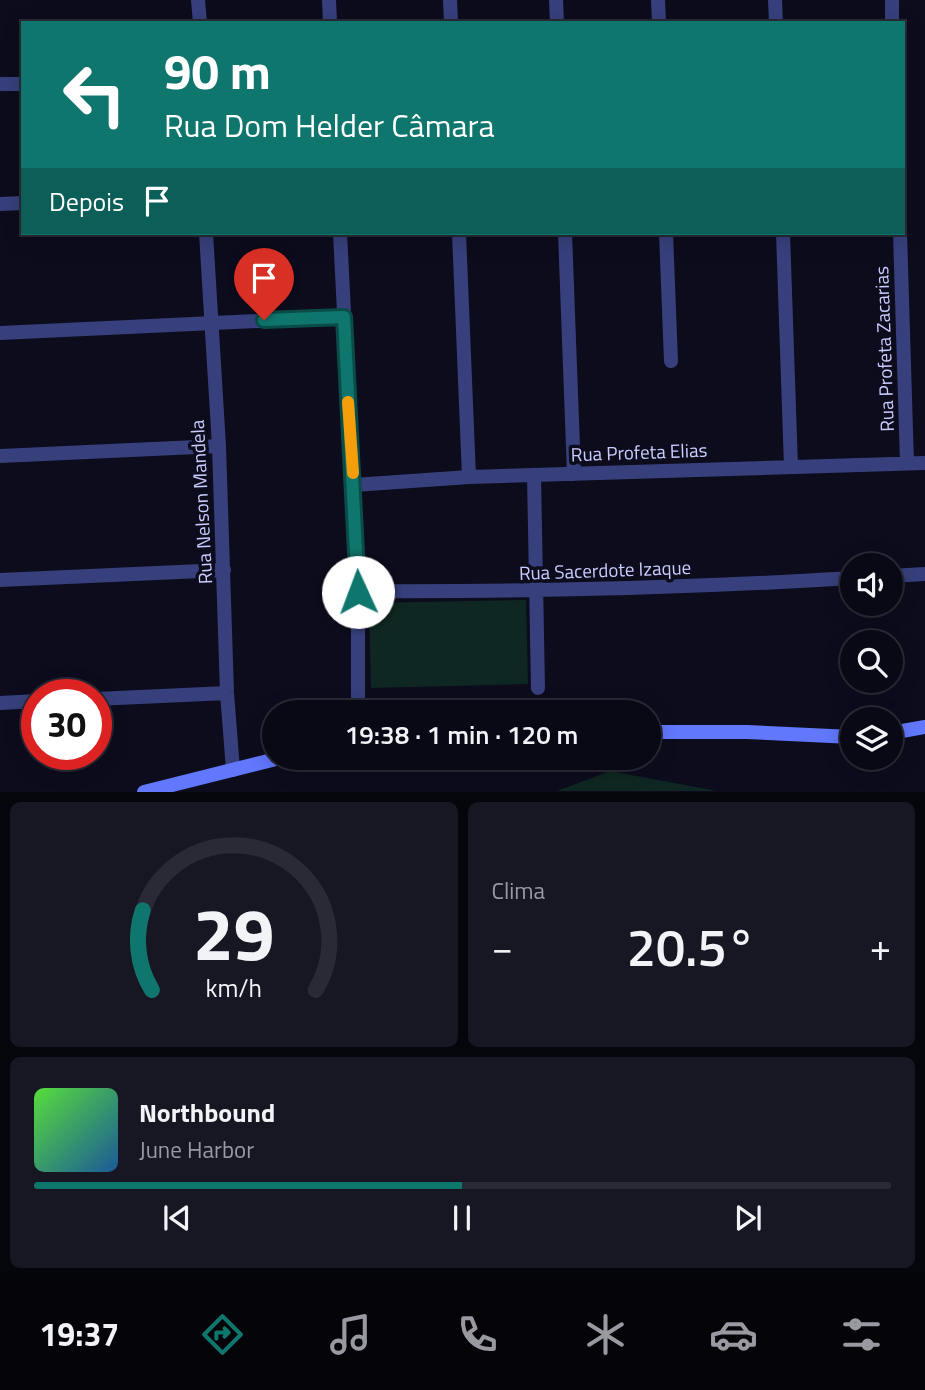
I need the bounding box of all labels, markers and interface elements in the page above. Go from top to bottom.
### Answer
text: 90 m [164,33,271,108]
icon: left [49,49,140,140]
text: Rua Dom Helder Câmara [164,101,495,149]
text: Depois [49,182,124,221]
icon: arrive [138,182,176,220]
pin [234,248,294,320]
icon: arrive [245,259,283,297]
street label: Rua Profeta Zacarias [866,266,901,432]
street label: Rua Nelson Mandela [182,419,219,585]
street label: Rua Profeta Elias [570,435,708,468]
street label: Rua Sacerdote Izaque [518,552,692,587]
map controls [840,553,903,770]
button: sound [840,553,903,616]
position arrow [321,555,395,629]
button: search [840,630,903,693]
speed limit sign: 30 [21,679,112,770]
button: layers [840,707,903,770]
text: 19:38 · 1 min · 120 m [345,715,578,754]
text: Clima [492,873,545,908]
text: 29 [193,879,275,989]
text: 20.5° [627,907,756,986]
text: − [492,918,513,976]
text: + [870,918,891,976]
text: km/h [205,969,262,1007]
text: Northbound [139,1093,275,1132]
text: June Harbor [139,1132,254,1167]
icon: previous [158,1199,196,1237]
icon: pause [443,1199,481,1237]
icon: next [729,1199,767,1237]
text: 19:37 [39,1310,119,1358]
icon: directions [198,1310,247,1359]
icon: music [326,1310,375,1359]
icon: phone [453,1310,502,1359]
icon: climate [581,1310,630,1359]
icon: car [709,1310,758,1359]
icon: filters [837,1310,886,1359]

